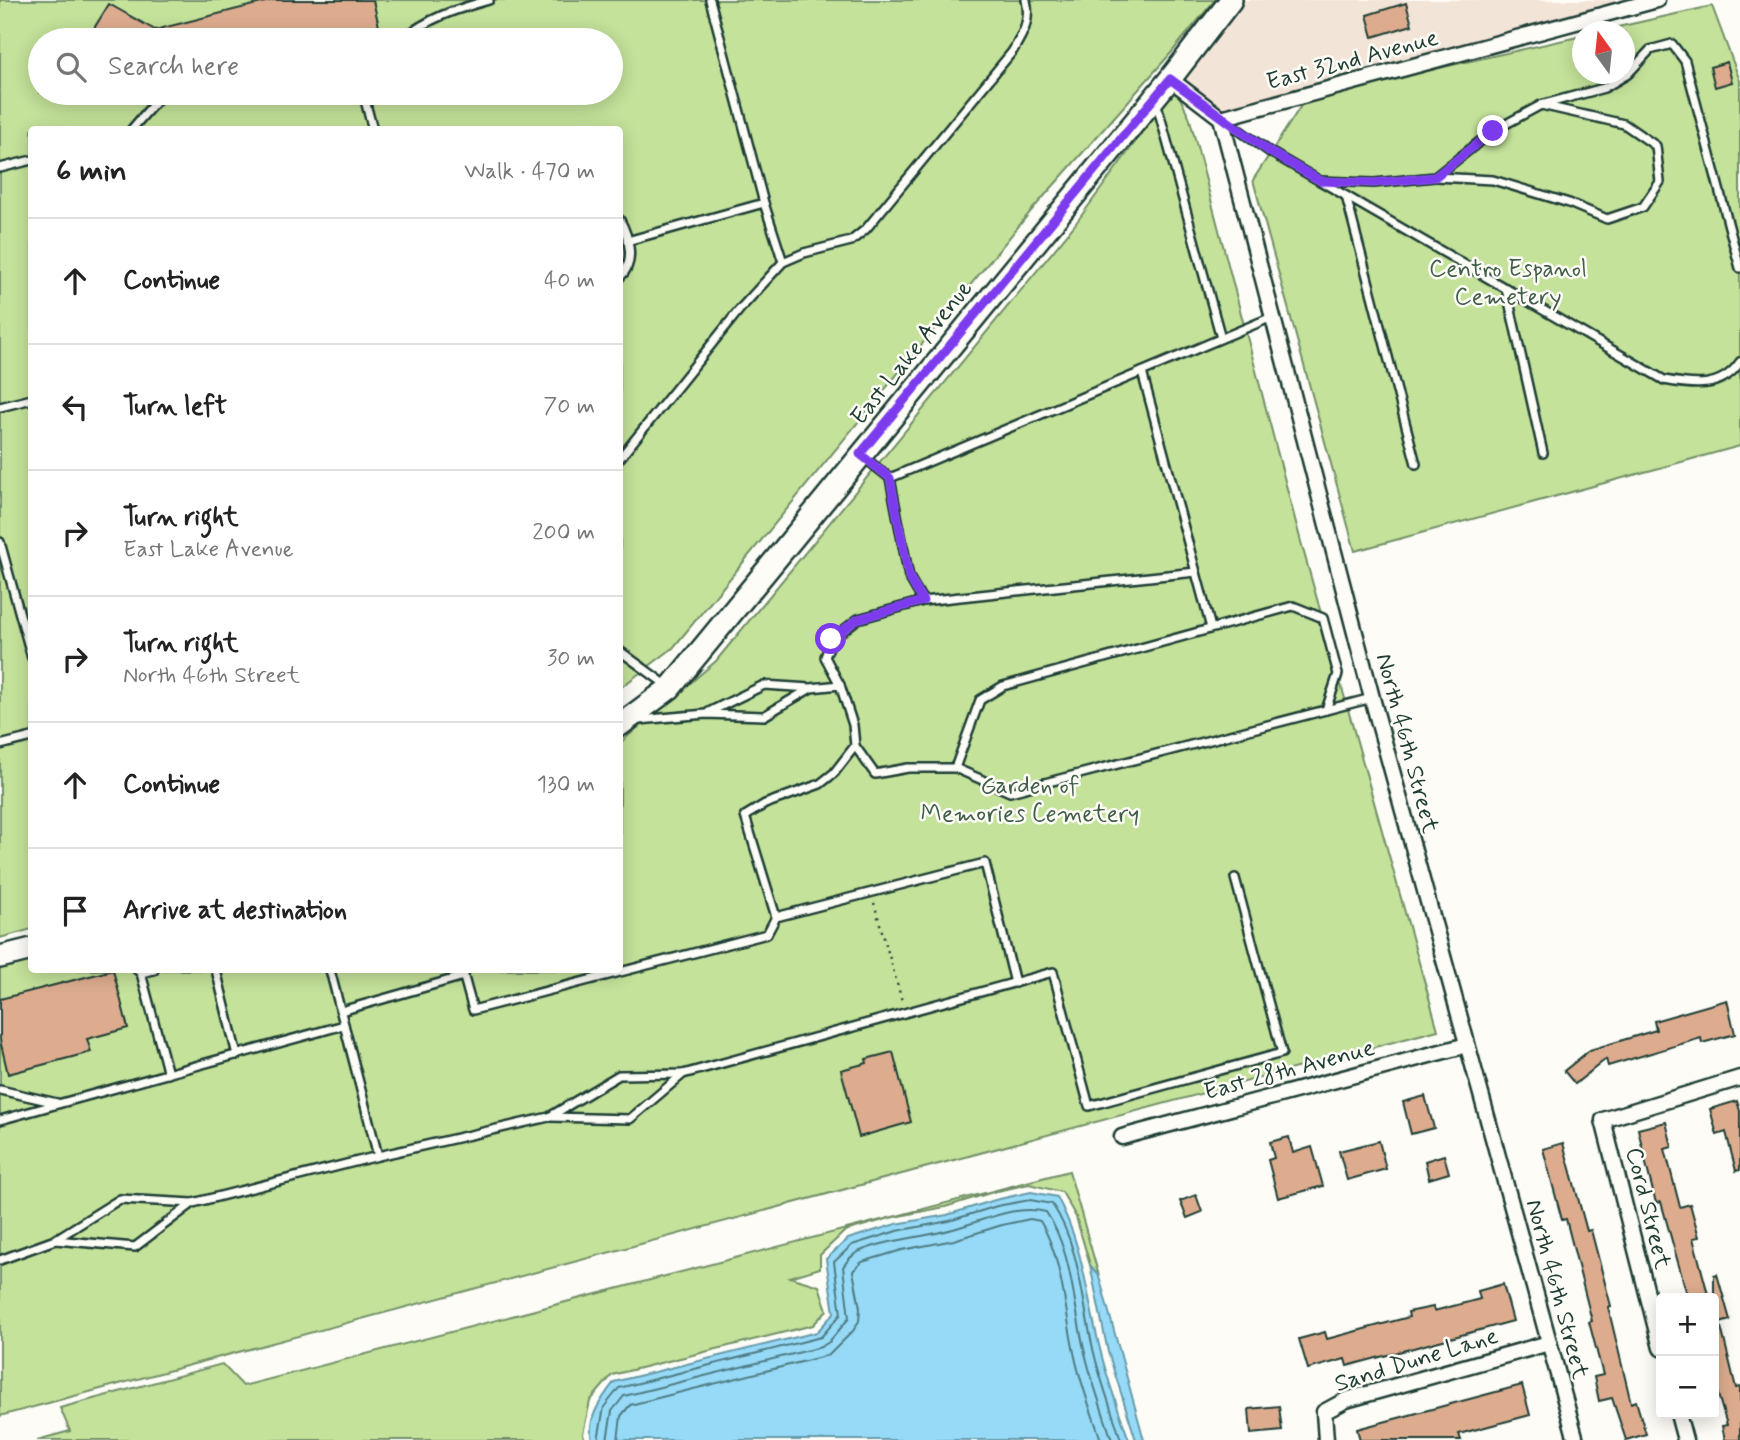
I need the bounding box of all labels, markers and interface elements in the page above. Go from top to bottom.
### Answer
north arrow [1572,21,1635,84]
street label: East 32nd Avenue [1263,23,1442,98]
search box [28,28,623,105]
icon: search [52,48,90,86]
text: Search here [108,50,239,84]
route end [1477,115,1508,146]
text: 6 min [56,152,127,191]
text: Walk · 470 m [464,157,595,187]
park label: Centro Espanol Cemetery [1429,254,1587,313]
icon: ahead [56,262,94,300]
text: Continue [123,264,220,298]
text: 40 m [544,266,595,296]
street label: East Lake Avenue [844,274,980,432]
icon: left [56,388,94,426]
text: Turn left [123,390,227,424]
text: 70 m [543,392,595,422]
text: Turn right [123,501,239,535]
icon: right [56,514,94,552]
text: 200 m [532,518,595,548]
text: East Lake Avenue [123,535,294,565]
route start [815,623,846,654]
text: Turn right [123,627,239,661]
icon: right [56,640,94,678]
text: 30 m [547,644,595,674]
street label: North 46th Street [1368,650,1445,837]
text: North 46th Street [123,661,300,691]
icon: ahead [56,766,94,804]
text: Continue [123,768,220,802]
text: 130 m [537,770,595,800]
park label: Garden of Memories Cemetery [921,771,1139,830]
icon: arrive [56,892,94,930]
text: Arrive at destination [123,894,347,928]
street label: East 28th Avenue [1201,1033,1378,1108]
street label: Cord Street [1617,1144,1678,1272]
street label: North 46th Street [1518,1196,1595,1383]
map controls [1656,1293,1719,1419]
button: + [1656,1293,1719,1356]
street label: Sand Dune Lane [1331,1321,1502,1400]
button: − [1656,1356,1719,1419]

